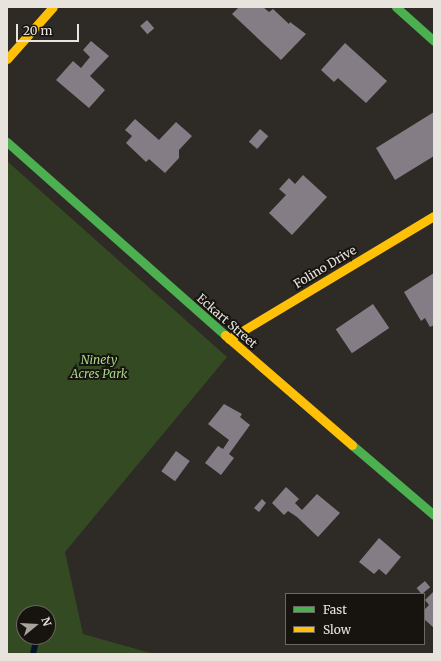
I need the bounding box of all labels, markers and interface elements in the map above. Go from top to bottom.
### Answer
scale bar [18,16,81,42]
text: 20 m [23,23,52,38]
street label: Folino Drive [291,243,359,291]
street label: Eckart Street [194,291,260,351]
park label: Ninety Acres Park [71,353,127,381]
legend [285,593,425,645]
text: Fast [323,602,347,617]
north arrow [16,605,56,645]
text: N [38,615,54,628]
text: Slow [323,622,351,637]

